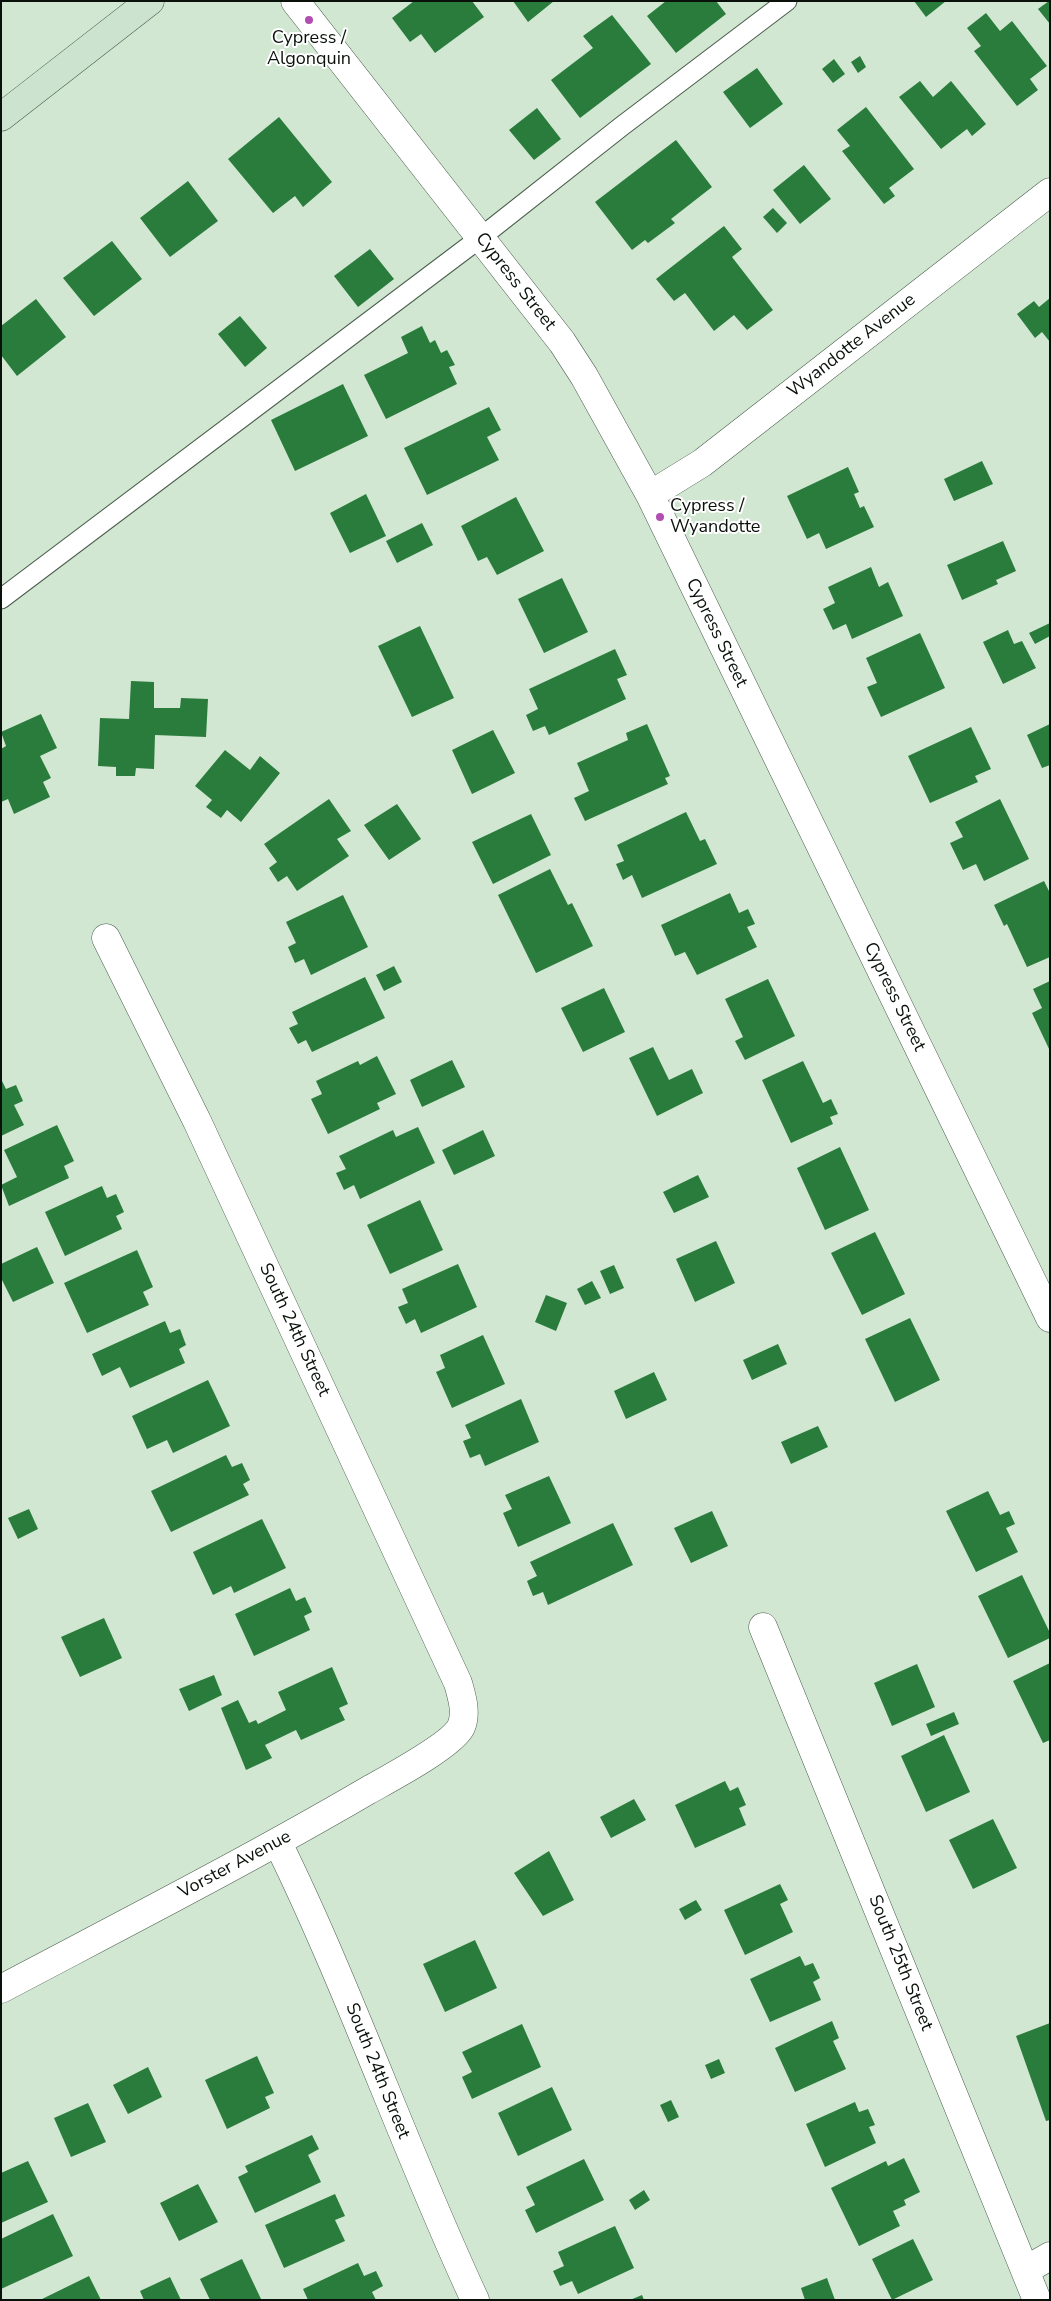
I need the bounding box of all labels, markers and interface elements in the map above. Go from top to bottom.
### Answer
marker: Cypress / Algonquin [303,14,315,26]
place label: Cypress / Algonquin [267,28,351,70]
street label: Cypress Street [470,229,560,335]
street label: Wyandotte Avenue [784,289,920,403]
place label: Cypress / Wyandotte [670,496,760,538]
marker: Cypress / Wyandotte [654,511,666,523]
street label: Cypress Street [680,575,752,691]
street label: Cypress Street [858,939,930,1055]
street label: South 24th Street [254,1260,334,1400]
street label: Vorster Avenue [175,1826,295,1904]
street label: South 25th Street [863,1892,937,2034]
street label: South 24th Street [340,2000,414,2142]

